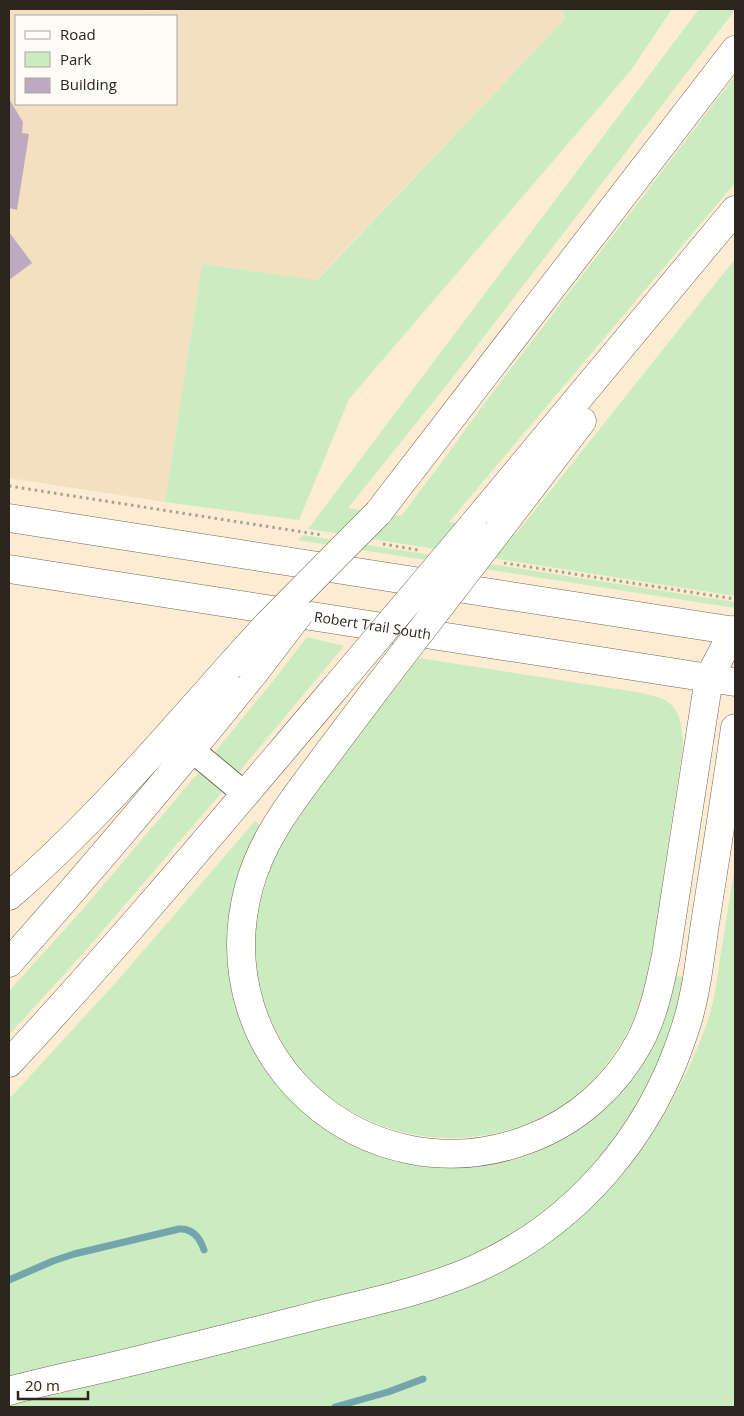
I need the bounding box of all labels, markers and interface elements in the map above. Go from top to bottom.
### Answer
legend [15,15,178,105]
text: Road [60,24,96,44]
text: Park [60,49,91,69]
text: Building [60,74,117,94]
street label: Robert Trail South [313,607,433,644]
scale bar [18,1368,88,1400]
text: 20 m [25,1375,60,1395]

